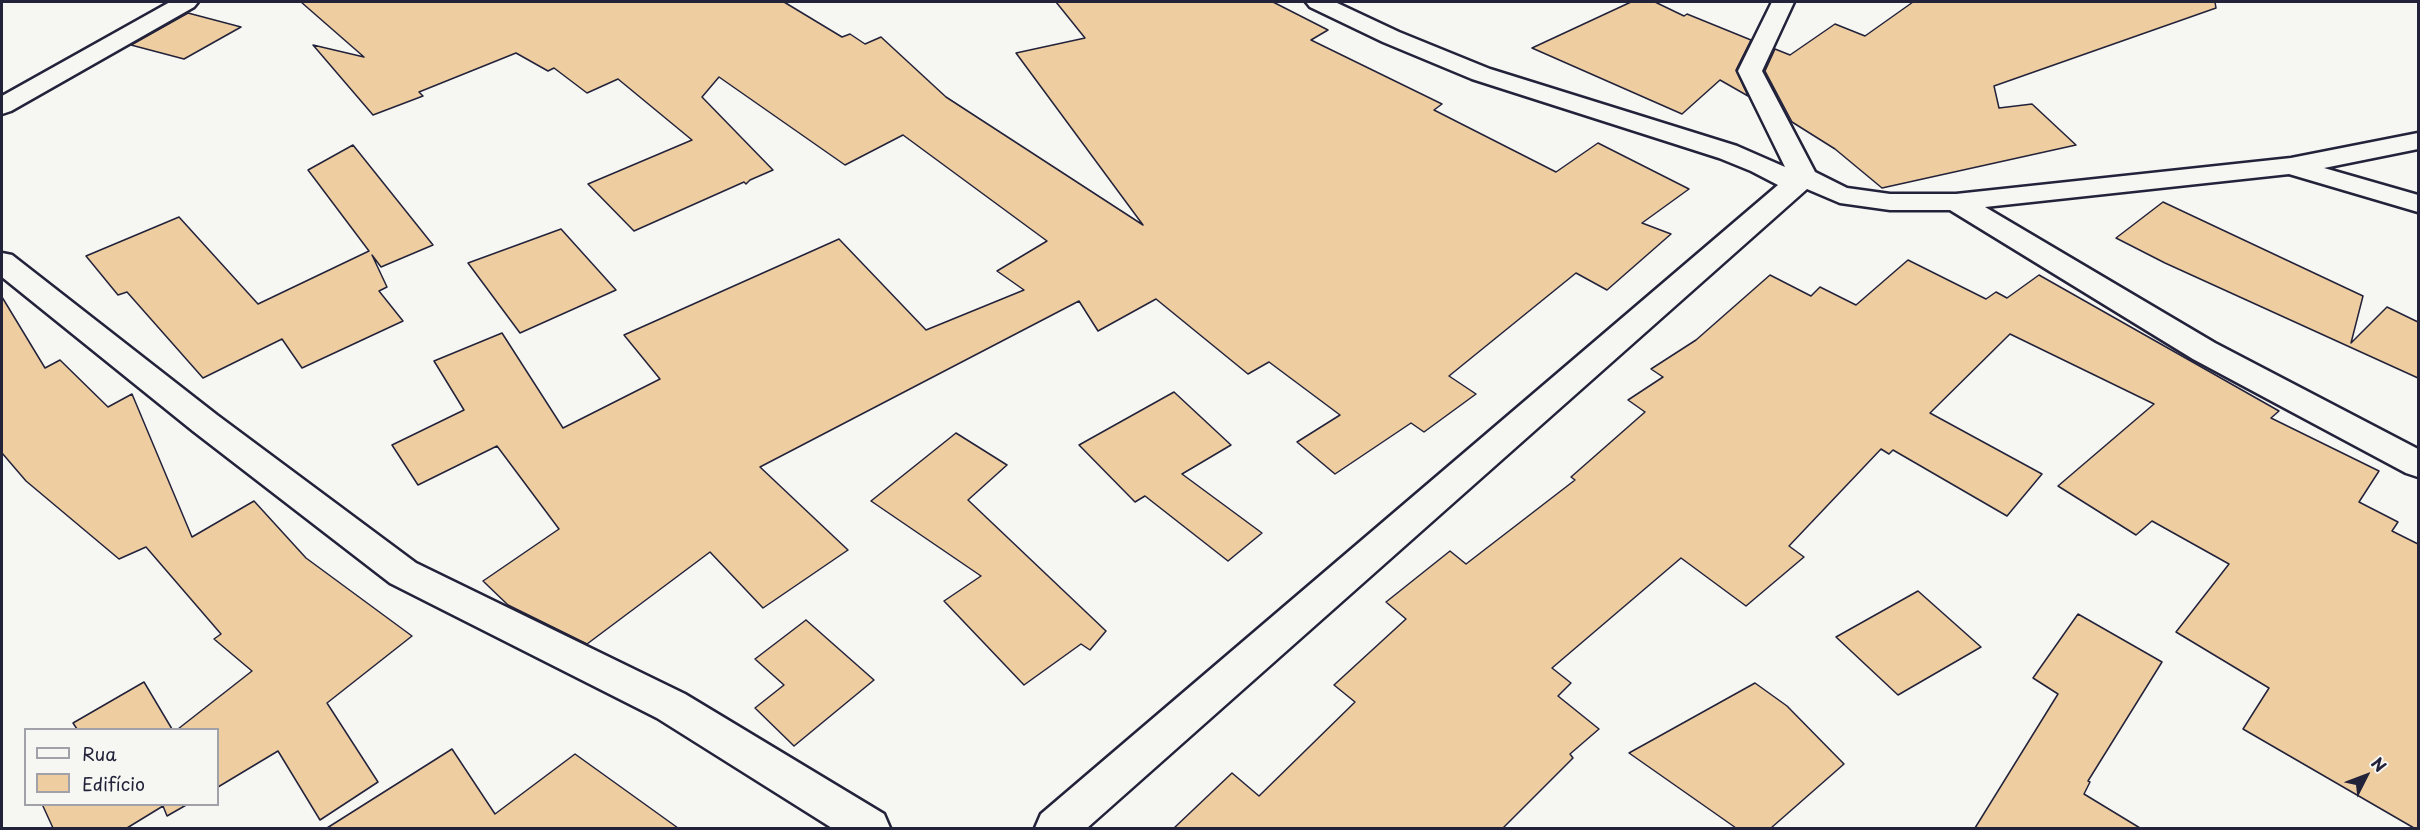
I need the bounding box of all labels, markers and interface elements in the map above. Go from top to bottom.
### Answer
legend [24,728,219,806]
text: Rua [82,740,117,767]
north arrow [2336,746,2396,806]
text: N [2366,751,2393,777]
text: Edifício [82,770,145,797]

